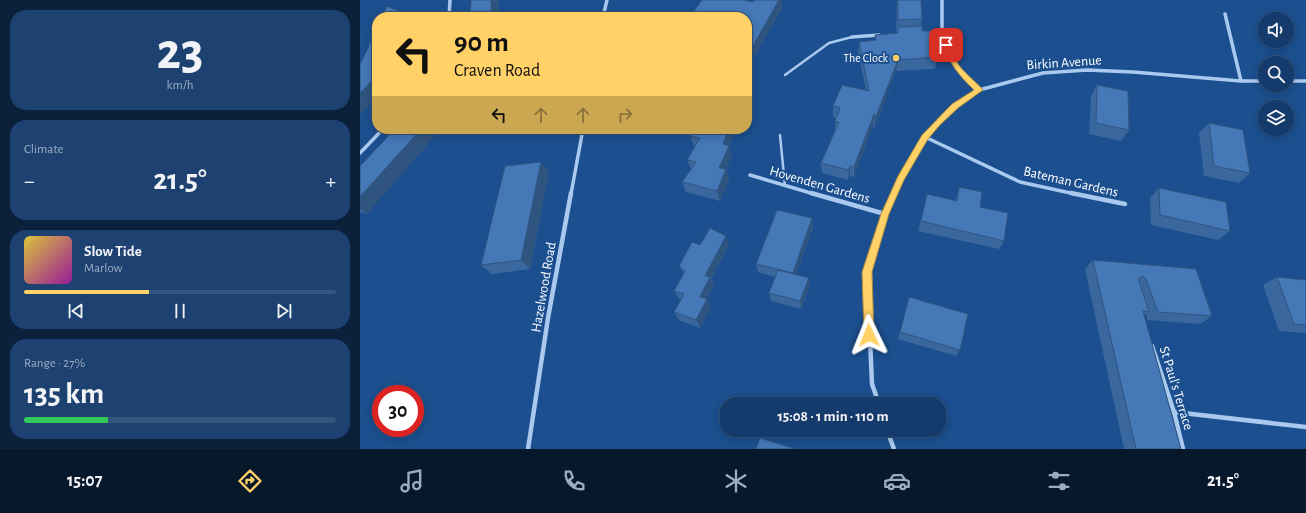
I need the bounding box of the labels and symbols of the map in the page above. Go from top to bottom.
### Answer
pin [929,28,963,62]
place label: The Clock [843,52,889,64]
marker: The Clock [891,53,901,63]
street label: Birkin Avenue [1026,53,1102,73]
street label: Hovenden Gardens [768,164,872,206]
street label: Bateman Gardens [1022,164,1120,200]
street label: Hazelwood Road [529,241,559,334]
position arrow [848,314,890,356]
street label: St Paul's Terrace [1157,345,1195,432]
speed limit sign: 30 [372,385,424,437]

